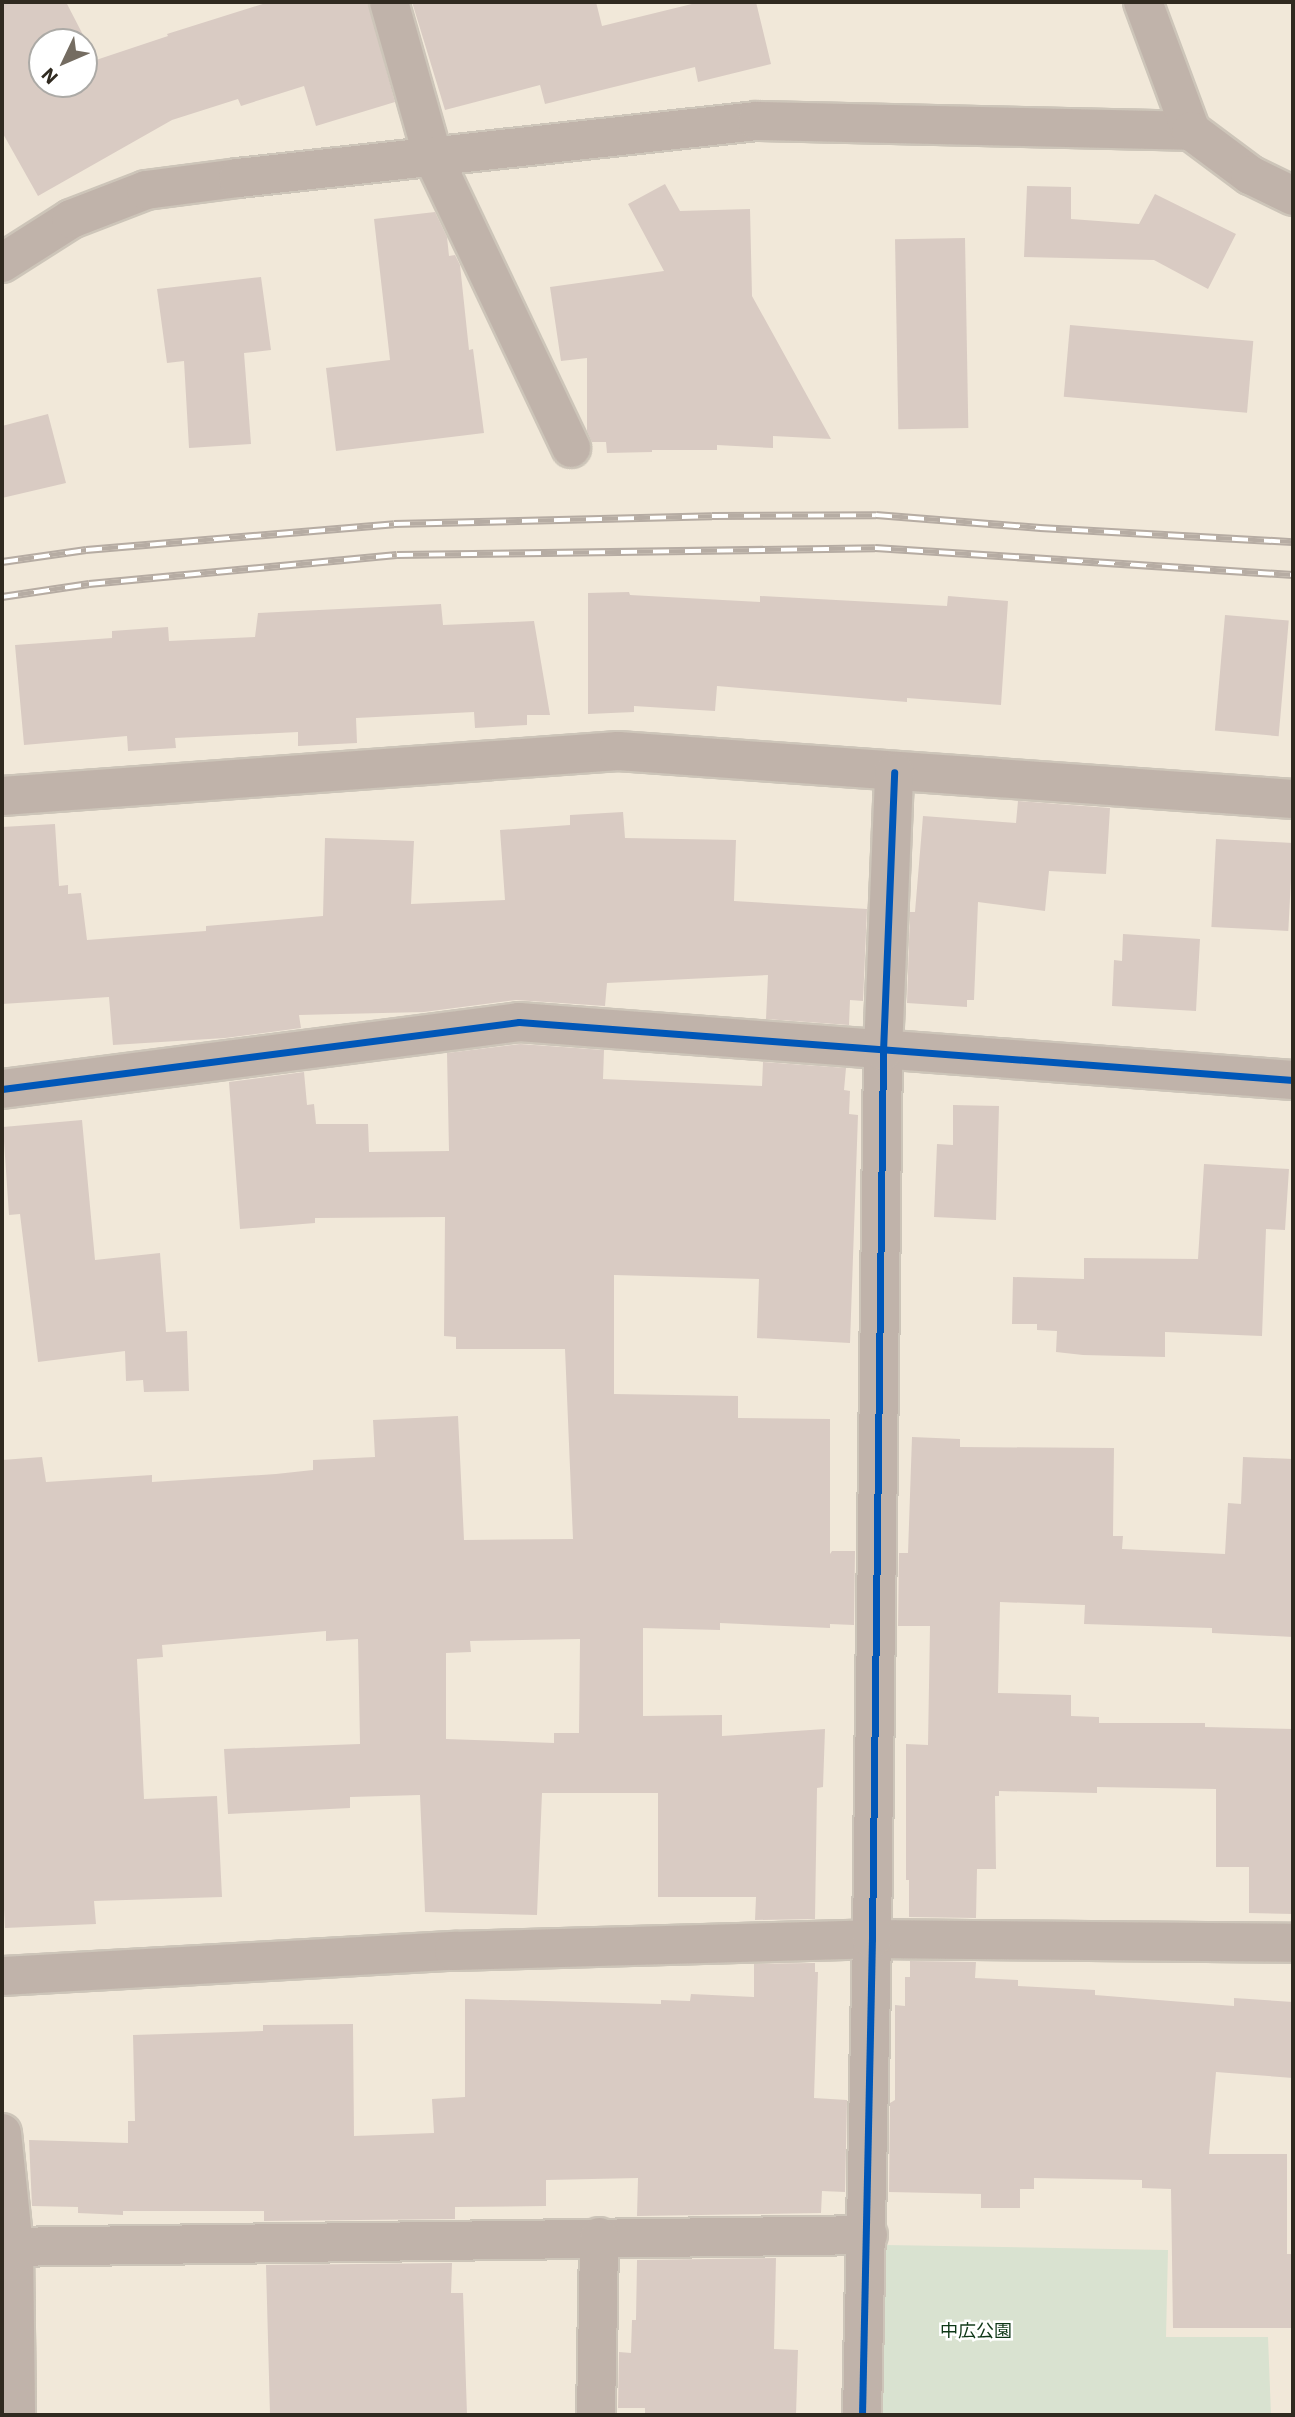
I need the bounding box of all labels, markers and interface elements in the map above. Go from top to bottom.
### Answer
north arrow [28,28,98,98]
text: N [36,63,63,89]
park label: 中広公園 [940,2320,1012,2342]

